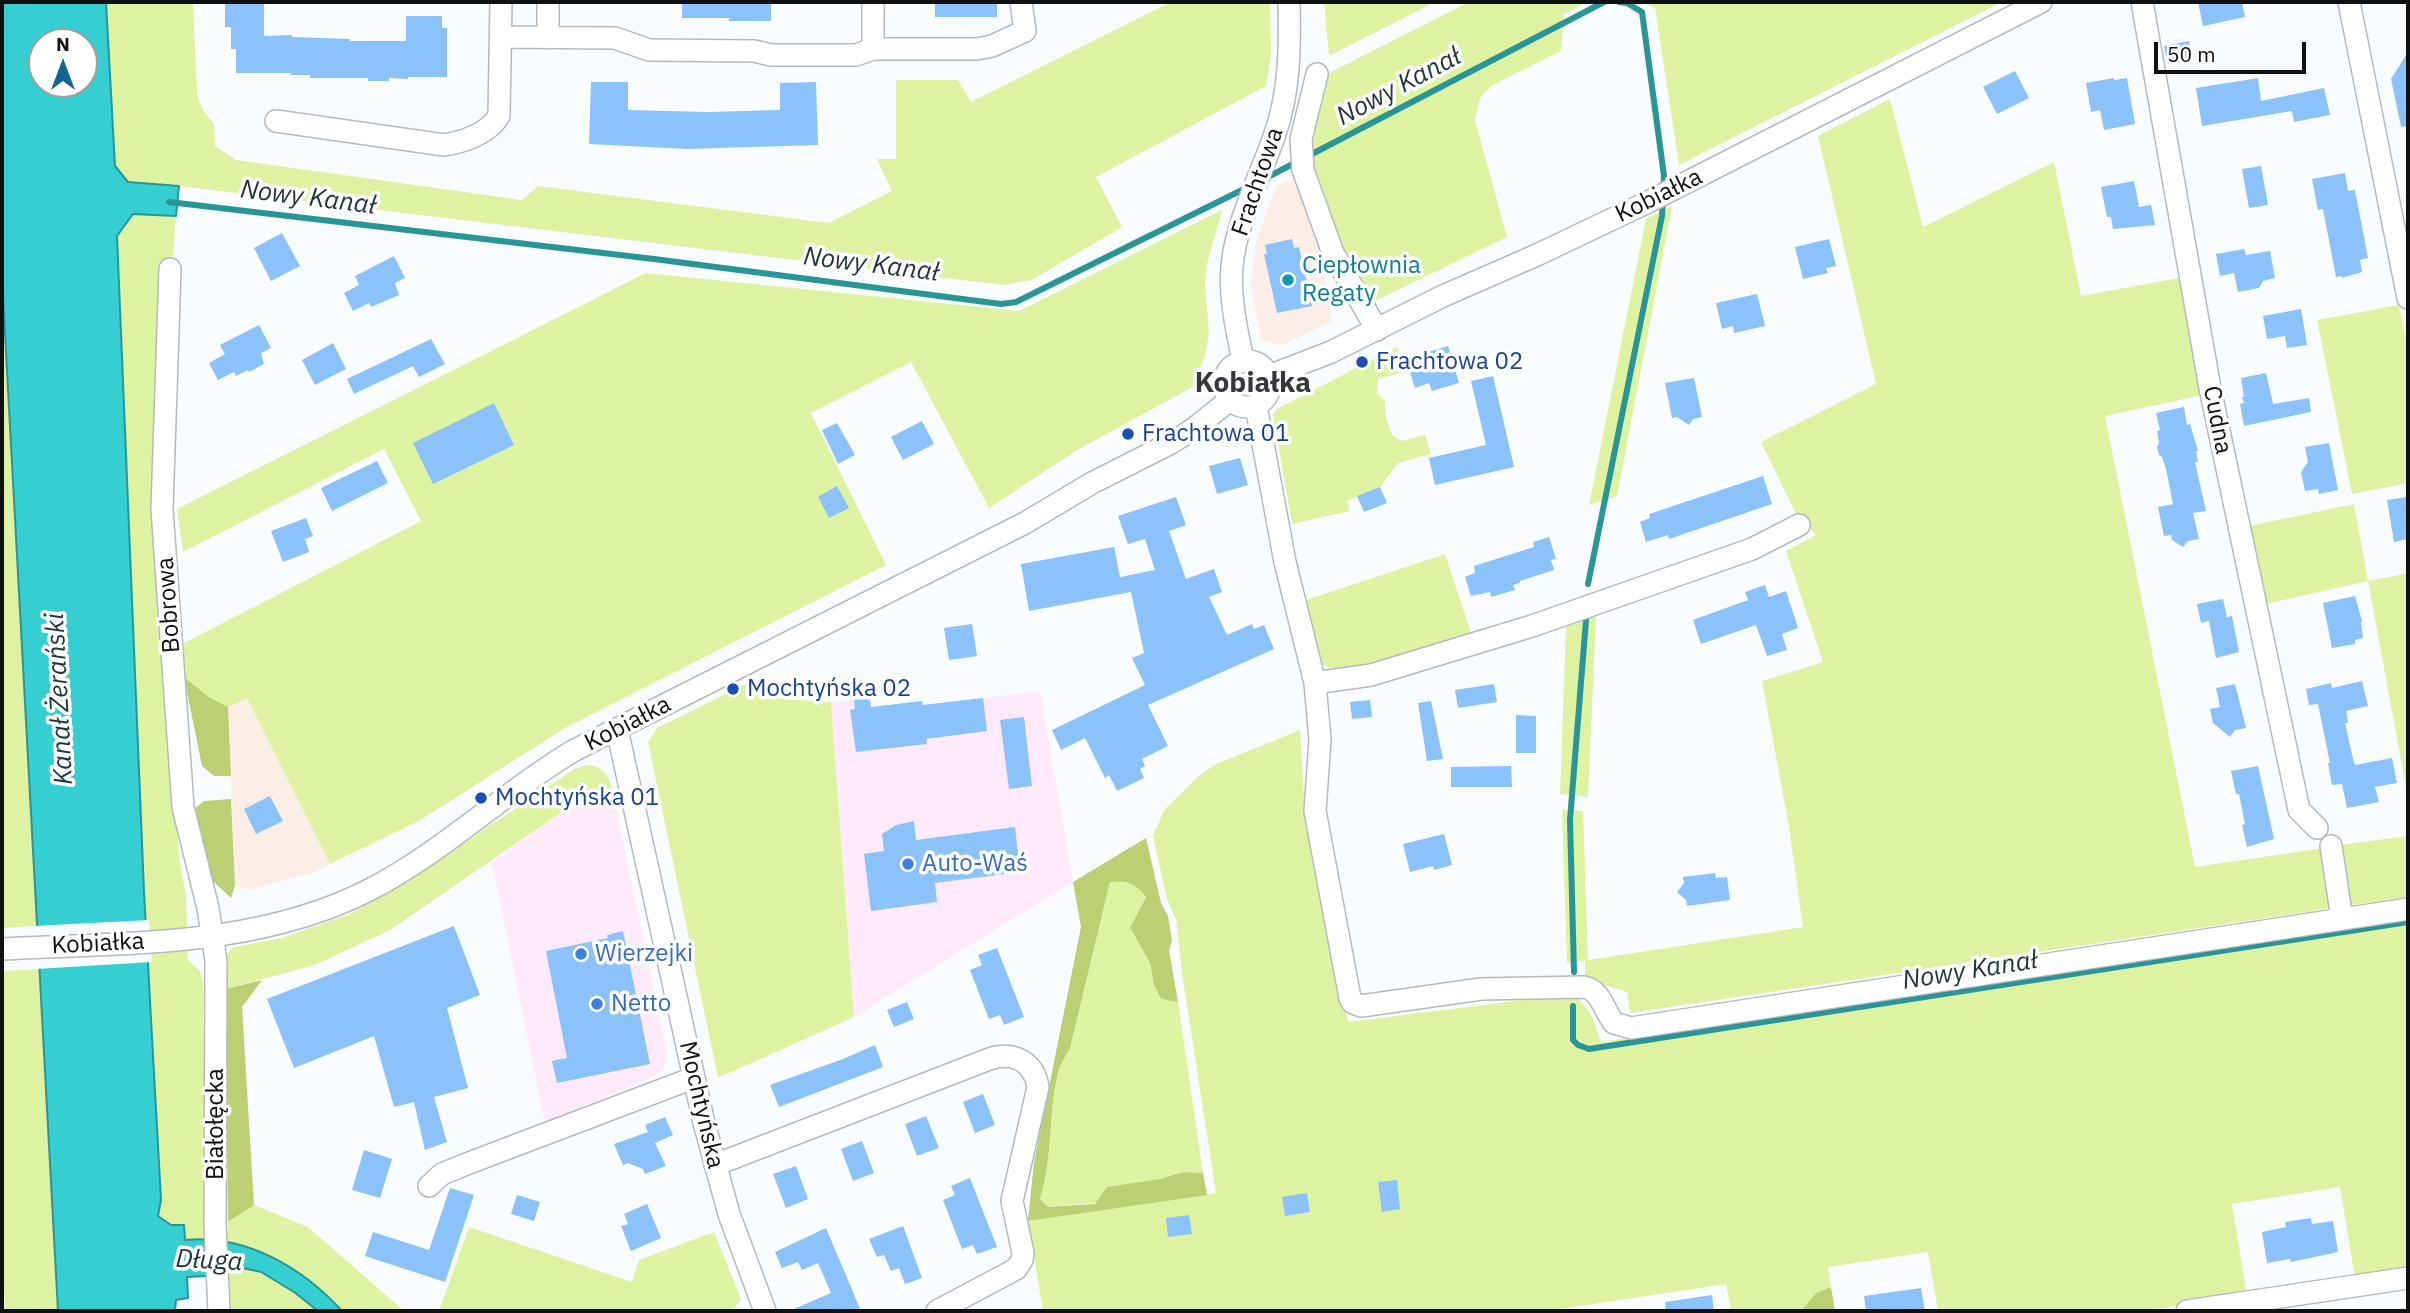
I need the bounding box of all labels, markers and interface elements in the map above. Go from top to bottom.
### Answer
north arrow [28,28,98,98]
scale bar [2158,28,2310,72]
text: N [56,32,70,56]
text: 50 m [2167,40,2216,68]
water label: Nowy Kanał [1331,41,1467,133]
street label: Frachtowa [1226,124,1290,240]
street label: Kobiałka [1611,163,1707,229]
water label: Nowy Kanał [238,174,378,222]
water label: Nowy Kanał [801,241,941,289]
place label: Ciepłownia Regaty [1302,252,1421,308]
marker: Ciepłownia Regaty [1280,272,1296,288]
place label: Frachtowa 02 [1376,348,1523,376]
marker: Frachtowa 02 [1354,354,1370,370]
district label: Kobiałka [1195,367,1311,401]
street label: Cudna [2196,383,2238,457]
place label: Frachtowa 01 [1142,420,1289,448]
marker: Frachtowa 01 [1120,426,1136,442]
street label: Bobrowa [151,556,187,654]
water label: Kanał Żerański [40,612,80,786]
place label: Mochtyńska 02 [747,675,911,703]
marker: Mochtyńska 02 [725,681,741,697]
street label: Kobiałka [580,690,676,758]
place label: Mochtyńska 01 [495,784,659,812]
marker: Mochtyńska 01 [473,790,489,806]
place label: Auto-Waś [922,850,1028,878]
marker: Auto-Waś [900,856,916,872]
street label: Kobiałka [51,927,145,961]
place label: Wierzejki [595,940,693,968]
water label: Nowy Kanał [1900,945,2040,997]
marker: Wierzejki [573,946,589,962]
place label: Netto [611,990,671,1018]
marker: Netto [589,996,605,1012]
street label: Mochtyńska [672,1039,730,1171]
street label: Białołęcka [202,1068,230,1180]
water label: Długa [175,1244,243,1278]

